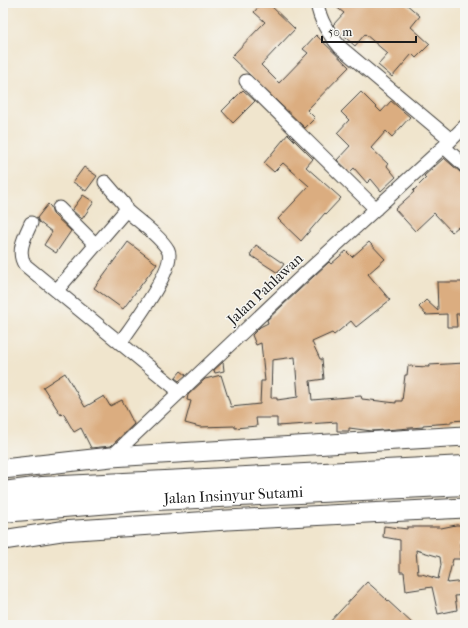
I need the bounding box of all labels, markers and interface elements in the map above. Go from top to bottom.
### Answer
scale bar [322,18,416,44]
text: 50 m [328,25,352,39]
street label: Jalan Pahlawan [223,249,307,329]
street label: Jalan Insinyur Sutami [162,483,304,508]

